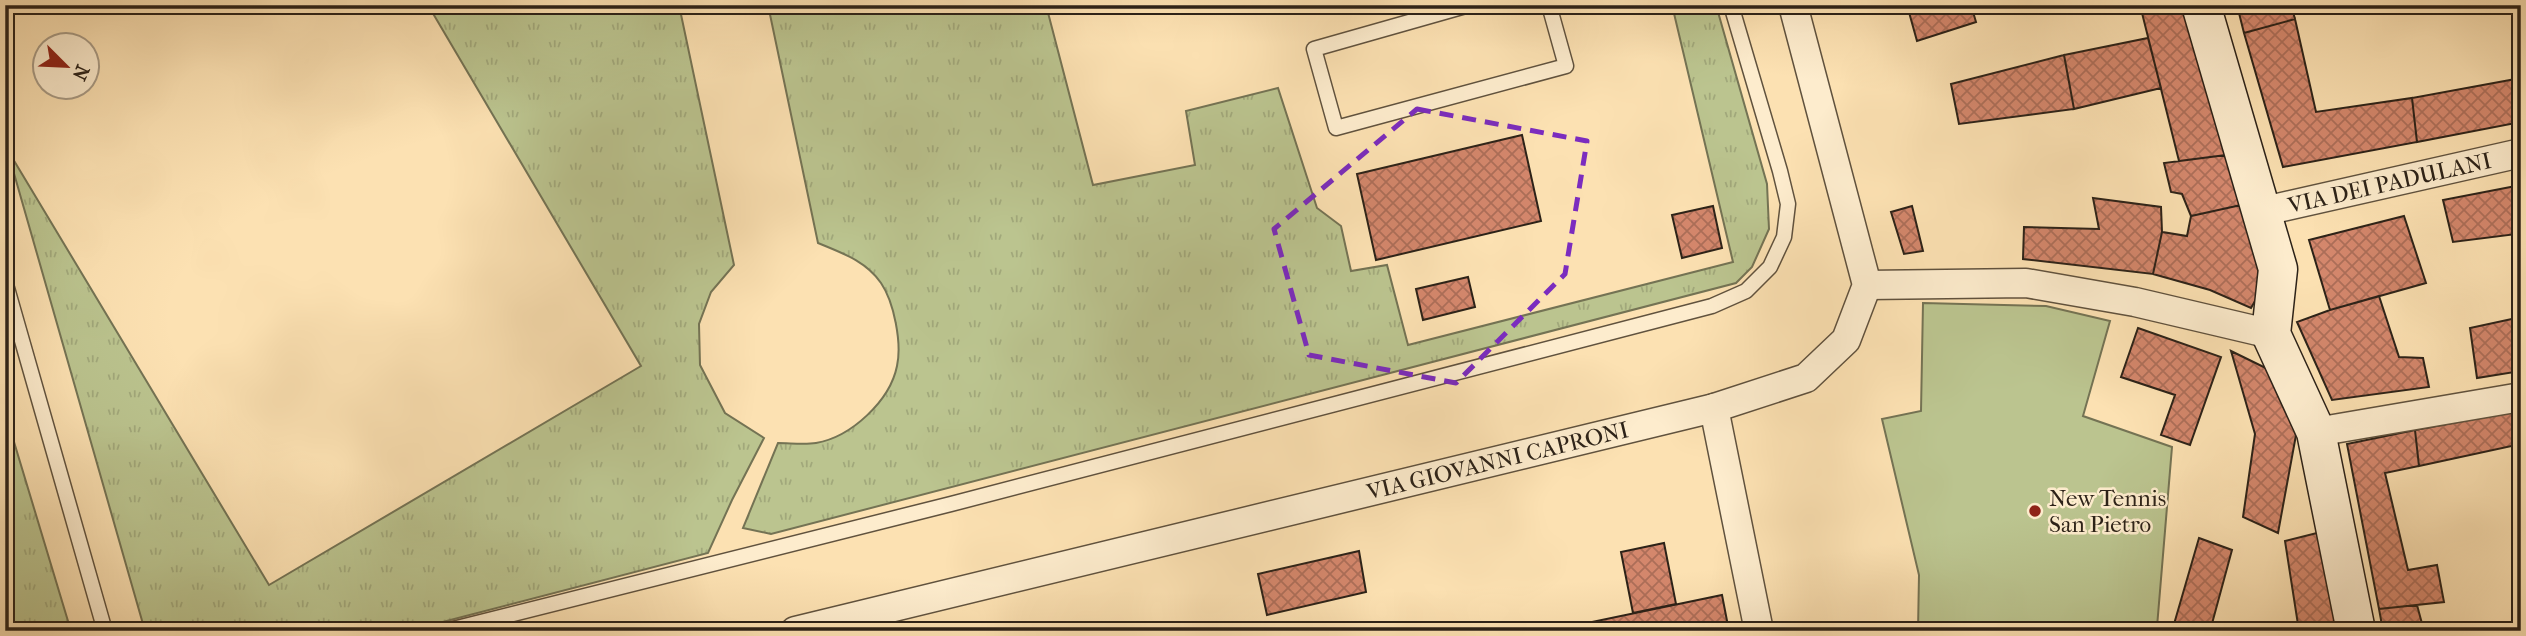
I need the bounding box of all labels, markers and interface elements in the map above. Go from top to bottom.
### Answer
north arrow [32,32,102,102]
text: N [67,61,94,84]
street label: VIA DEI PADULANI [2284,147,2494,219]
street label: VIA GIOVANNI CAPRONI [1363,416,1631,506]
place label: New Tennis San Pietro [2049,485,2166,538]
marker: New Tennis San Pietro [2027,503,2043,519]

